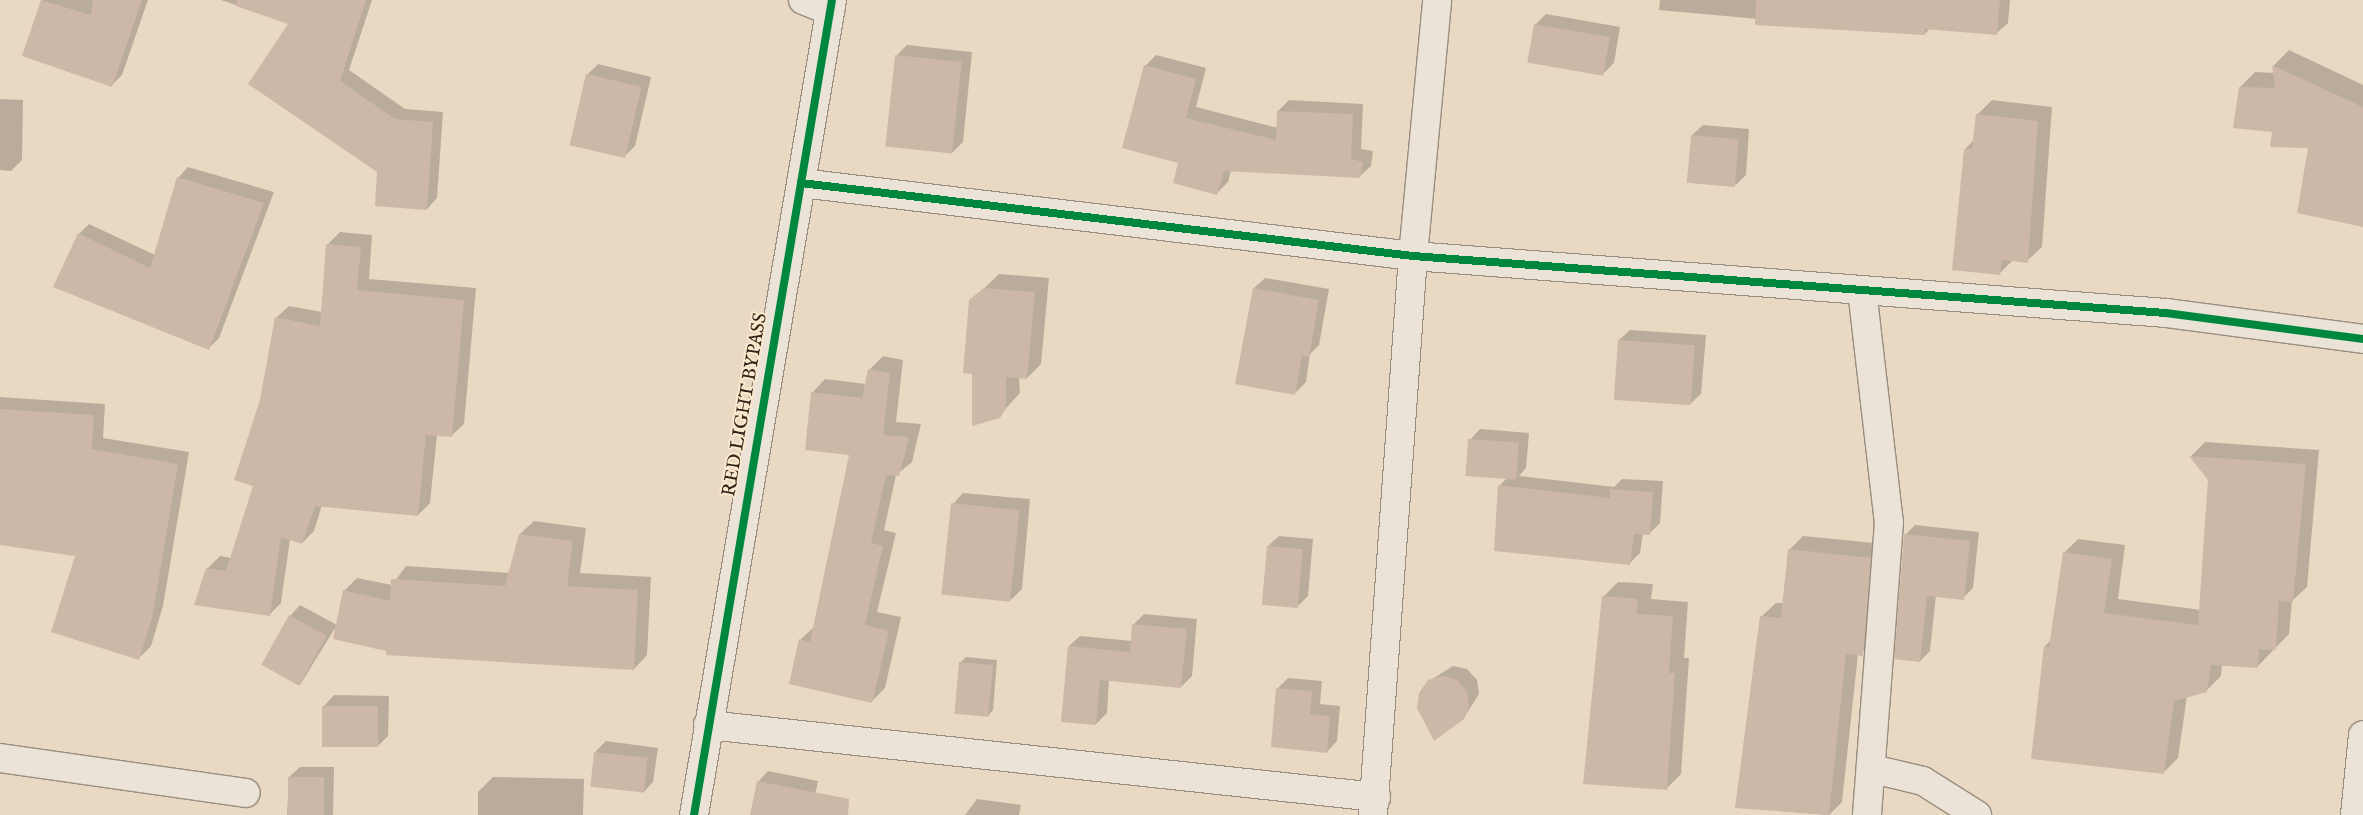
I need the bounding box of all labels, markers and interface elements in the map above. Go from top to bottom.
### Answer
street label: RED LIGHT BYPASS [719,312,773,498]

